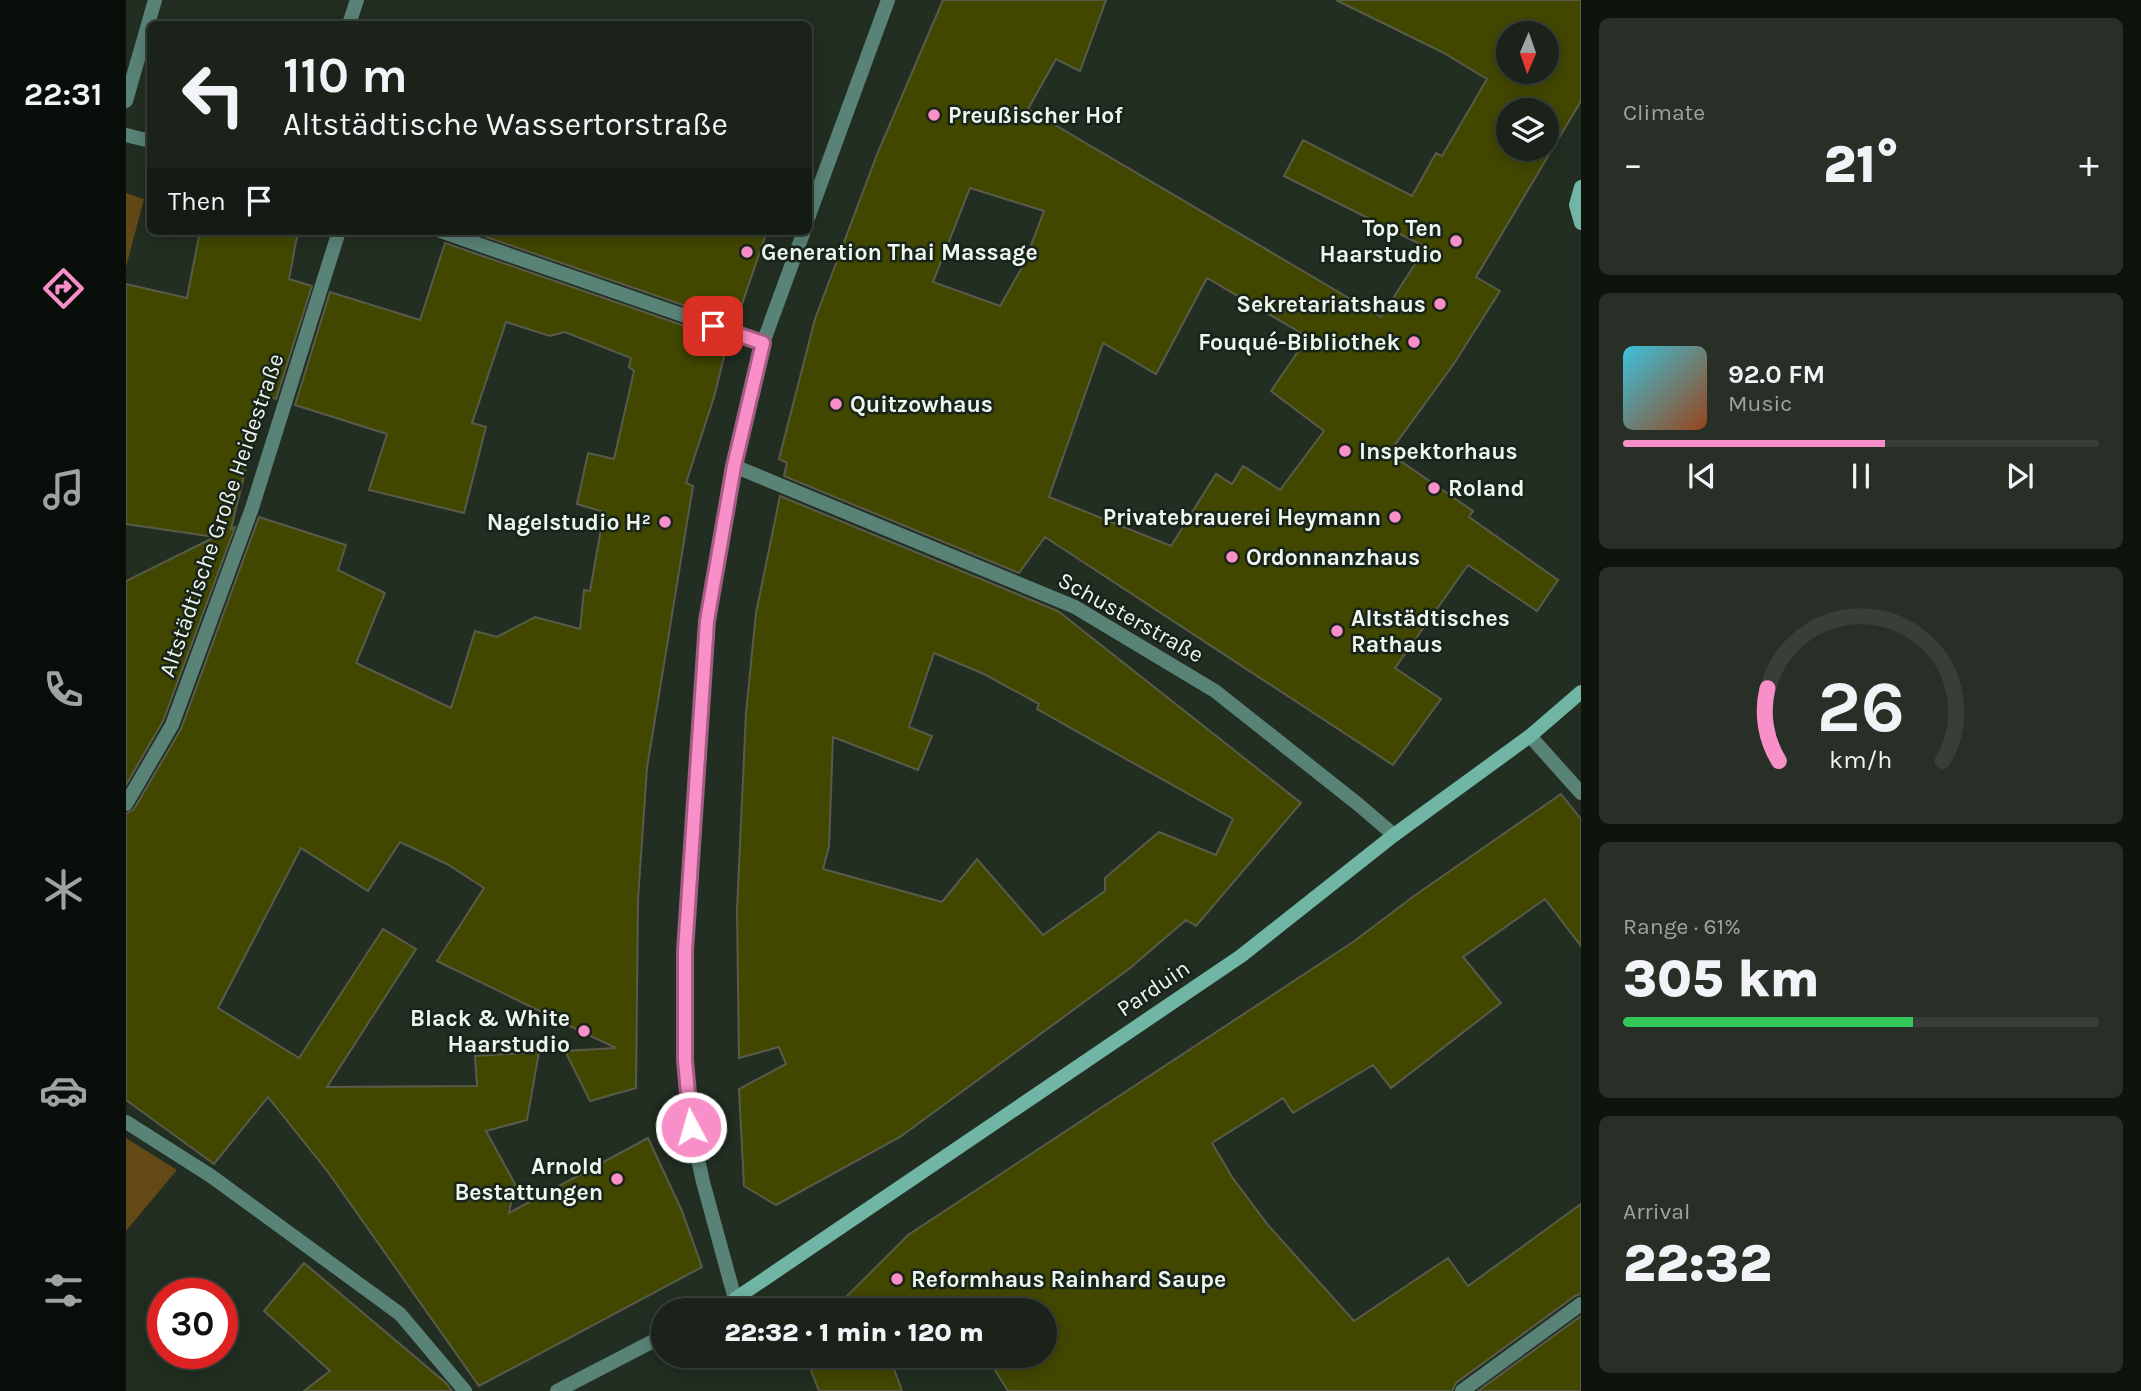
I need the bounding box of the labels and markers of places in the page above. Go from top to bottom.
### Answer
place label: Preußischer Hof [948,102,1123,129]
marker: Preußischer Hof [926,107,942,123]
place label: Top Ten Haarstudio [1320,215,1442,268]
marker: Top Ten Haarstudio [1448,233,1464,249]
place label: Generation Thai Massage [761,239,1038,266]
marker: Generation Thai Massage [739,244,755,260]
place label: Sekretariatshaus [1236,291,1426,318]
pin [683,296,743,356]
marker: Sekretariatshaus [1432,296,1448,312]
place label: Fouqué-Bibliothek [1198,329,1400,356]
marker: Fouqué-Bibliothek [1406,334,1422,350]
place label: Quitzowhaus [850,391,993,418]
marker: Quitzowhaus [828,396,844,412]
place label: Inspektorhaus [1359,438,1518,465]
marker: Inspektorhaus [1337,443,1353,459]
place label: Roland [1448,475,1525,502]
marker: Roland [1426,480,1442,496]
place label: Privatebrauerei Heymann [1103,504,1381,531]
place label: Nagelstudio H² [487,509,651,536]
marker: Privatebrauerei Heymann [1387,509,1403,525]
marker: Nagelstudio H² [657,514,673,530]
place label: Ordonnanzhaus [1246,544,1420,571]
marker: Ordonnanzhaus [1224,549,1240,565]
place label: Altstädtisches Rathaus [1351,605,1510,658]
marker: Altstädtisches Rathaus [1329,623,1345,639]
place label: Black & White Haarstudio [410,1005,570,1058]
marker: Black & White Haarstudio [576,1023,592,1039]
place label: Arnold Bestattungen [454,1153,603,1206]
marker: Arnold Bestattungen [609,1171,625,1187]
place label: Reformhaus Rainhard Saupe [911,1266,1226,1293]
marker: Reformhaus Rainhard Saupe [889,1271,905,1287]

